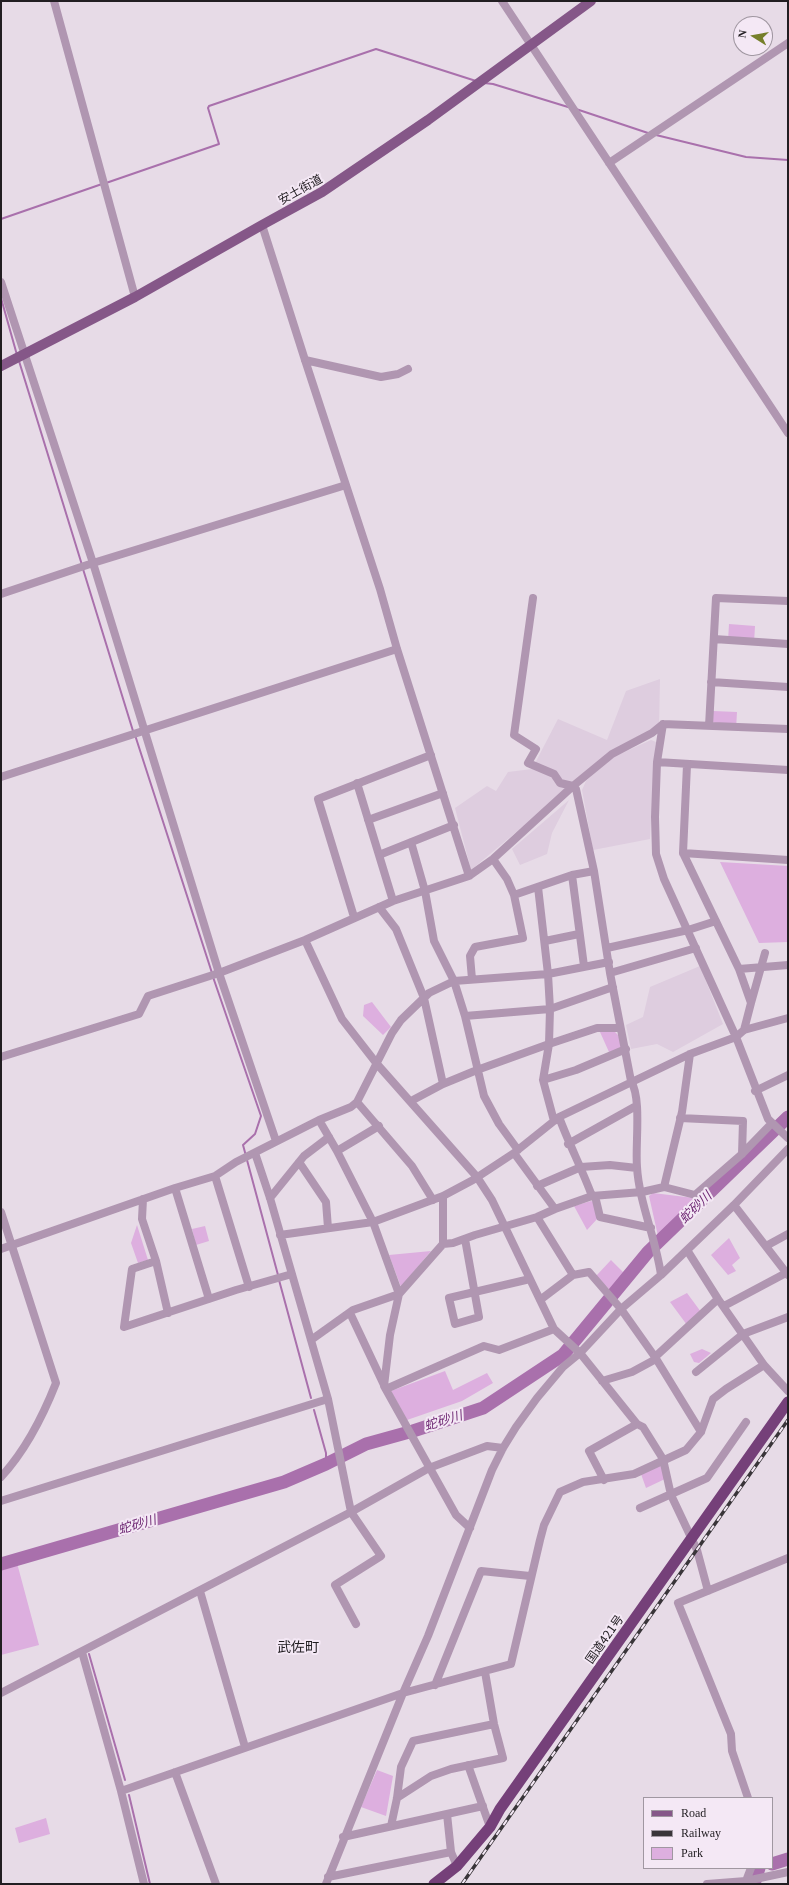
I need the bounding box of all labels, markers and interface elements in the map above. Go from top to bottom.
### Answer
north arrow [733,16,773,56]
text: N [736,29,749,39]
street label: 安土街道 [276,171,324,207]
water label: 蛇砂川 [676,1188,714,1226]
water label: 蛇砂川 [422,1407,464,1433]
water label: 蛇砂川 [116,1511,158,1537]
street label: 国道421号 [582,1612,626,1666]
district label: 武佐町 [277,1639,319,1655]
legend [643,1797,773,1869]
text: Road [681,1806,706,1820]
text: Railway [681,1826,721,1840]
text: Park [681,1846,703,1860]

